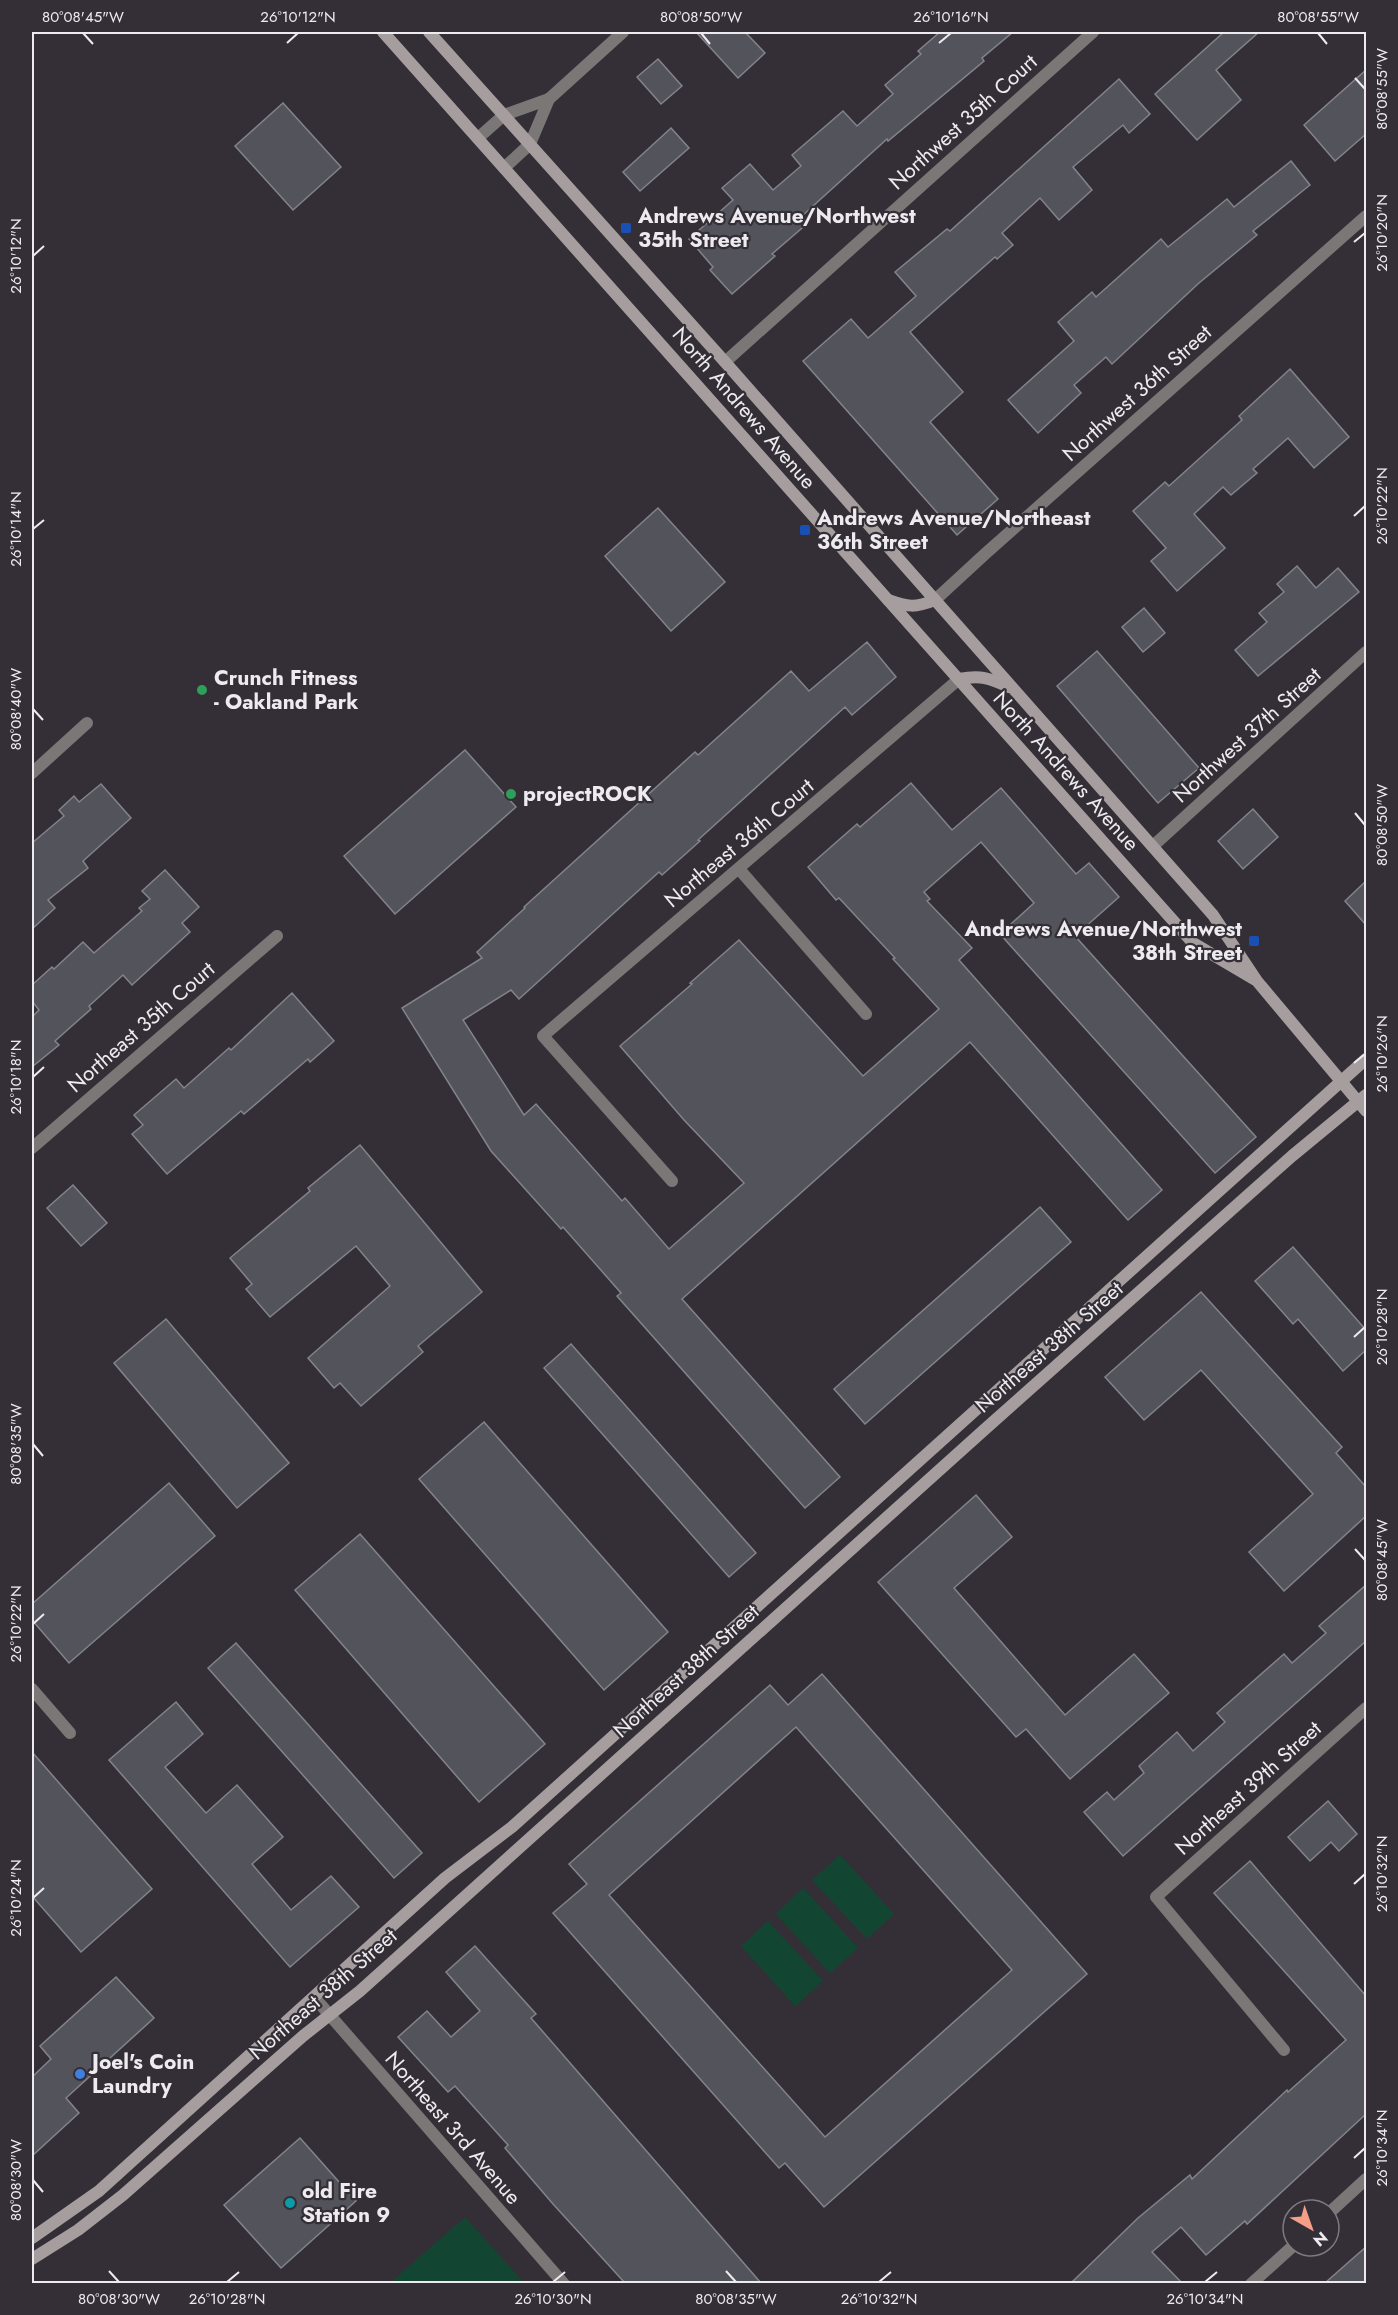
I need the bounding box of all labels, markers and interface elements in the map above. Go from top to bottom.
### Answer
text: 80°08'45"W [42,6,124,28]
text: 26°10'12"N [260,6,336,28]
text: 80°08'50"W [660,6,742,28]
text: 26°10'16"N [913,6,989,28]
text: 80°08'55"W [1277,6,1359,28]
street label: Northwest 35th Court [882,47,1044,197]
text: 80°08'55"W [1371,48,1393,130]
text: 26°10'20"N [1371,194,1393,272]
place label: Andrews Avenue/Northwest 35th Street [637,201,916,255]
text: 26°10'12"N [5,218,27,294]
marker: Andrews Avenue/Northwest 35th Street [619,221,633,235]
street label: Northwest 36th Street [1056,318,1218,468]
street label: North Andrews Avenue [665,320,823,496]
text: 26°10'22"N [1371,467,1393,545]
text: 26°10'14"N [5,491,27,567]
place label: Andrews Avenue/Northeast 36th Street [816,503,1091,557]
marker: Andrews Avenue/Northeast 36th Street [798,523,812,537]
street label: Northwest 37th Street [1166,660,1328,810]
place label: Crunch Fitness - Oakland Park [214,663,358,717]
text: 80°08'40"W [5,668,27,750]
marker: Crunch Fitness - Oakland Park [195,683,209,697]
street label: North Andrews Avenue [986,684,1146,858]
street label: Northeast 36th Court [658,771,820,915]
place label: projectROCK [523,779,652,809]
text: 80°08'50"W [1371,784,1393,866]
marker: projectROCK [504,787,518,801]
place label: Andrews Avenue/Northwest 38th Street [963,914,1242,968]
marker: Andrews Avenue/Northwest 38th Street [1247,934,1261,948]
street label: Northeast 35th Court [61,954,221,1100]
text: 26°10'26"N [1371,1015,1393,1093]
text: 26°10'18"N [5,1040,27,1114]
street label: Northeast 38th Street [969,1274,1129,1420]
text: 26°10'28"N [1371,1289,1393,1365]
text: 80°08'35"W [5,1403,27,1485]
text: 80°08'45"W [1371,1519,1393,1601]
text: 26°10'22"N [5,1585,27,1663]
street label: Northeast 38th Street [606,1597,766,1745]
street label: Northeast 39th Street [1168,1714,1328,1862]
text: 26°10'32"N [1371,1836,1393,1912]
text: 26°10'24"N [5,1859,27,1937]
street label: Northeast 38th Street [243,1921,403,2067]
street label: Northeast 3rd Avenue [378,2045,528,2211]
place label: Joel's Coin Laundry [88,2047,194,2101]
marker: Joel's Coin Laundry [73,2067,87,2081]
text: 26°10'34"N [1371,2110,1393,2186]
text: 80°08'30"W [5,2139,27,2221]
place label: old Fire Station 9 [302,2176,390,2230]
marker: old Fire Station 9 [283,2196,297,2210]
north arrow [1281,2198,1341,2258]
text: N [1308,2226,1333,2252]
text: 80°08'30"W [78,2288,160,2310]
text: 26°10'28"N [189,2288,265,2310]
text: 26°10'30"N [514,2288,592,2310]
text: 80°08'35"W [695,2288,777,2310]
text: 26°10'32"N [841,2288,917,2310]
text: 26°10'34"N [1167,2288,1243,2310]

